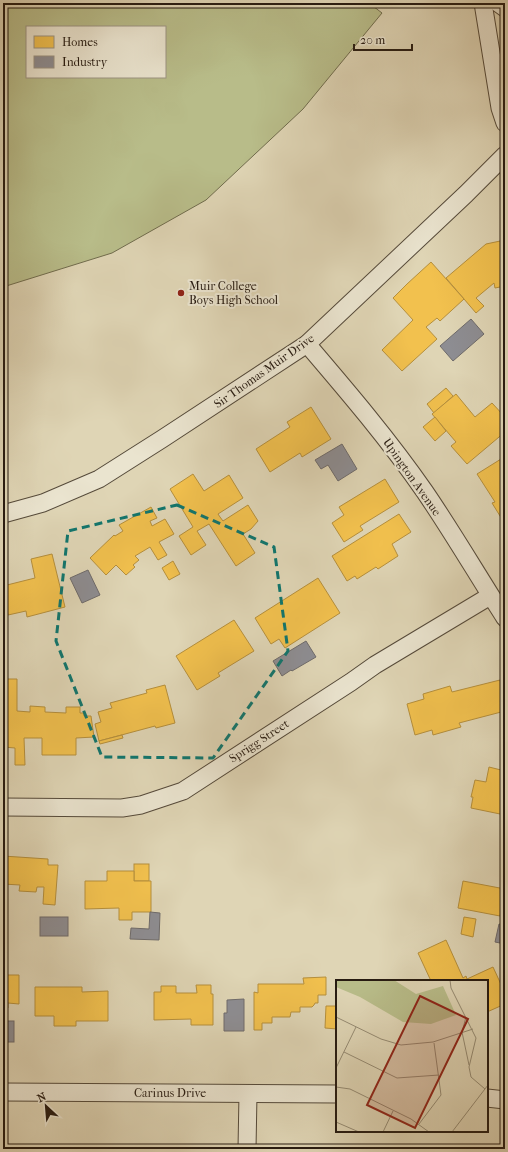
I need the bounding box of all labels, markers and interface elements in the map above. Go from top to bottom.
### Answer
legend [26,26,166,78]
scale bar [354,26,412,52]
text: 20 m [360,33,385,47]
text: Homes [62,35,98,49]
text: Industry [62,55,108,69]
place label: Muir College Boys High School [189,279,279,307]
marker: Muir College Boys High School [176,288,186,298]
street label: Sir Thomas Muir Drive [211,331,317,411]
street label: Upington Avenue [380,436,444,519]
street label: Sprigg Street [227,716,292,765]
inset map [336,980,488,1132]
north arrow [26,1086,66,1126]
street label: Carinus Drive [134,1086,206,1100]
text: N [35,1090,49,1105]

